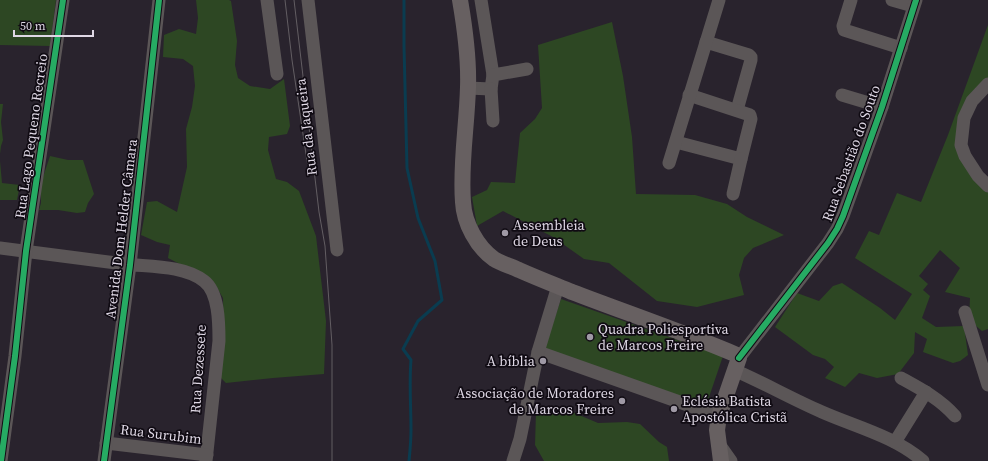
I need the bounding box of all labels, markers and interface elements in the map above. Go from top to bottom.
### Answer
scale bar [14,12,93,38]
text: 50 m [20,18,46,34]
street label: Rua Lago Pequeno Recreio [10,52,53,220]
street label: Rua da Jaqueira [290,76,322,177]
street label: Rua Sebastião do Souto [817,82,885,224]
street label: Avenida Dom Helder Câmara [100,137,142,320]
place label: Assembleia de Deus [513,215,586,251]
marker: Assembleia de Deus [500,228,510,238]
place label: Quadra Poliesportiva de Marcos Freire [598,319,730,355]
street label: Rua Dezessete [185,324,211,414]
marker: Quadra Poliesportiva de Marcos Freire [585,332,595,342]
place label: A bíblia [487,351,536,371]
marker: A bíblia [538,356,548,366]
place label: Associação de Moradores de Marcos Freire [456,383,614,419]
place label: Eclésia Batista Apostólica Cristã [682,391,788,427]
marker: Associação de Moradores de Marcos Freire [617,396,627,406]
marker: Eclésia Batista Apostólica Cristã [669,404,679,414]
street label: Rua Surubim [119,419,203,449]

